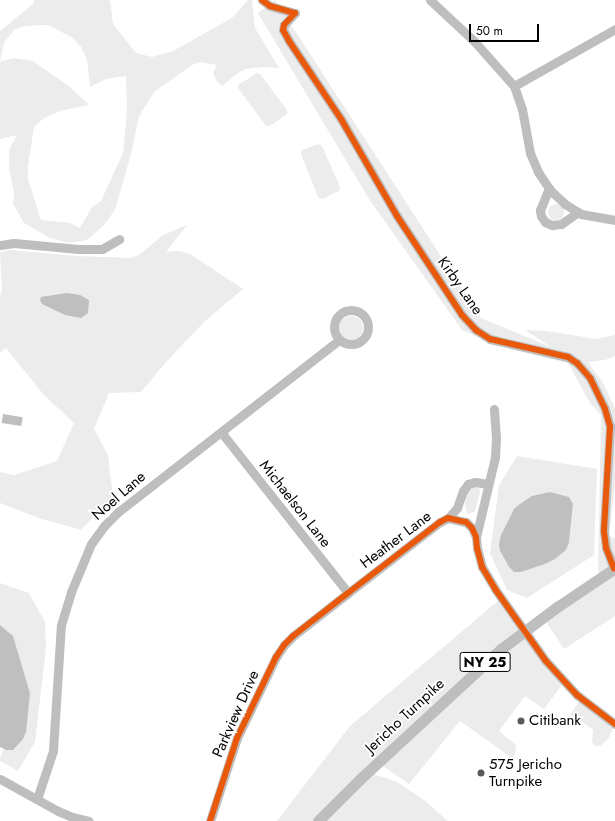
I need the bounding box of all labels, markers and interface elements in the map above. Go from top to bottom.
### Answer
scale bar [471,16,541,42]
text: 50 m [476,22,503,40]
street label: Kirby Lane [434,254,486,318]
street label: Michaelson Lane [255,457,335,551]
street label: Noel Lane [89,468,149,524]
street label: Heather Lane [357,508,435,572]
road number: NY 25 [459,650,511,674]
street label: Parkview Drive [209,668,263,760]
street label: Jericho Turnpike [362,675,448,757]
place label: Citibank [529,712,581,730]
marker: Citibank [516,716,526,726]
place label: 575 Jericho Turnpike [489,755,562,790]
marker: 575 Jericho Turnpike [476,768,486,778]

